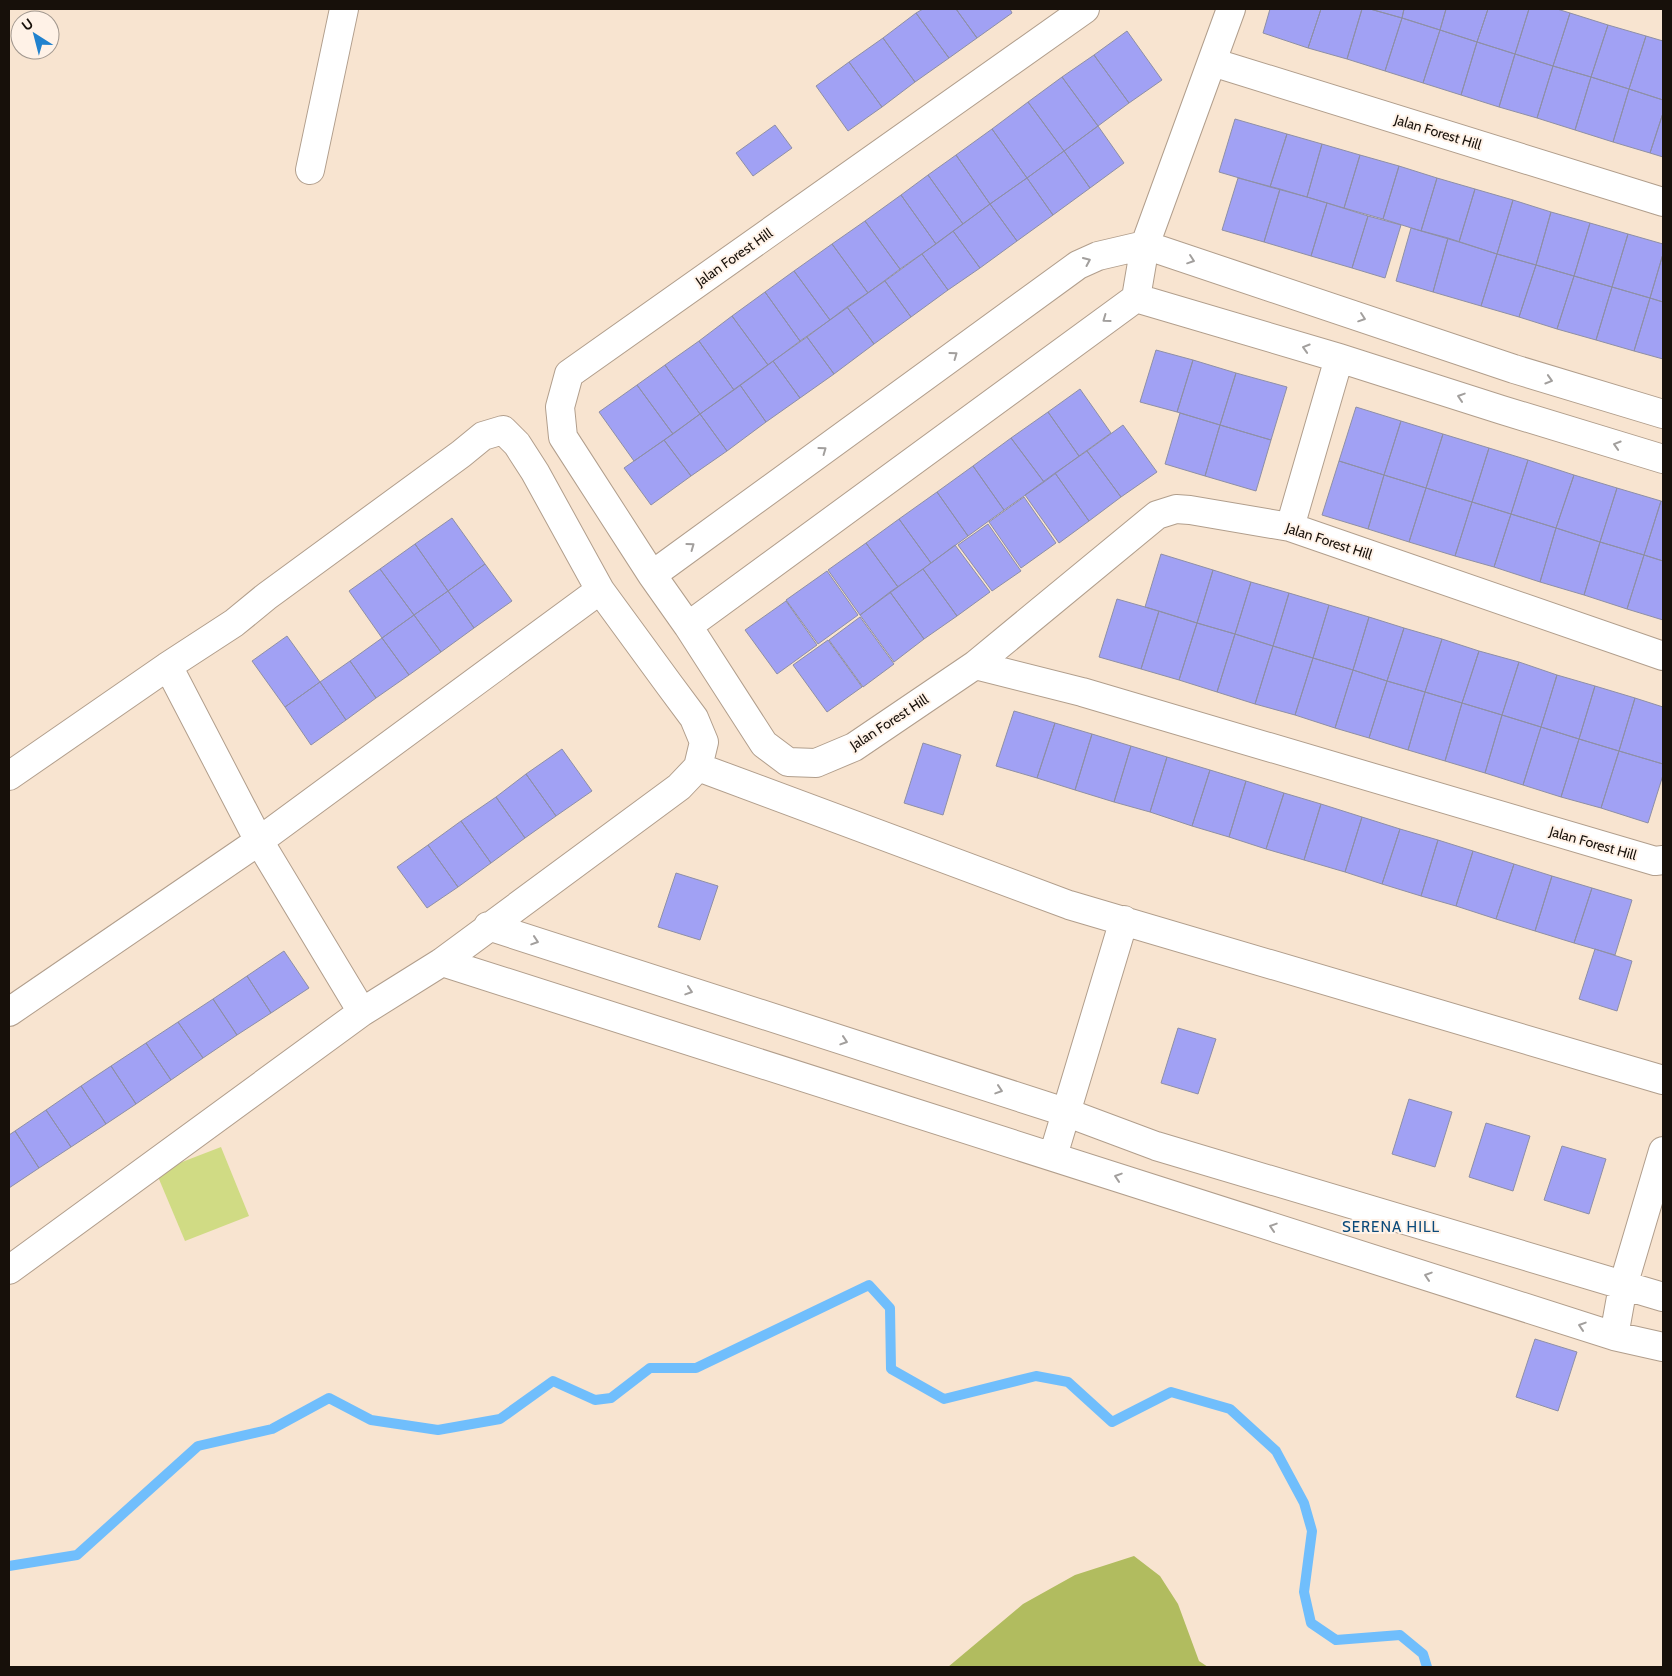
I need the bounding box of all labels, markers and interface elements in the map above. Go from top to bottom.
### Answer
north arrow [10,10,60,60]
text: U [18,14,37,35]
street label: Jalan Forest Hill [1391,110,1484,154]
street label: Jalan Forest Hill [691,223,777,291]
one-way arrow [1187,255,1195,265]
one-way arrow [1082,257,1091,267]
one-way arrow [1357,312,1366,322]
one-way arrow [1103,314,1112,322]
one-way arrow [1303,344,1311,354]
one-way arrow [948,352,958,361]
one-way arrow [1545,374,1553,384]
one-way arrow [1458,393,1466,403]
one-way arrow [1613,440,1621,450]
one-way arrow [817,448,826,456]
street label: Jalan Forest Hill [1282,518,1375,564]
one-way arrow [685,543,695,552]
street label: Jalan Forest Hill [846,690,932,755]
street label: Jalan Forest Hill [1546,822,1639,864]
one-way arrow [530,935,538,945]
one-way arrow [685,985,693,995]
one-way arrow [839,1035,848,1045]
one-way arrow [994,1085,1002,1095]
one-way arrow [1114,1173,1123,1183]
district label: SERENA HILL [1342,1218,1440,1236]
one-way arrow [1269,1222,1277,1232]
one-way arrow [1424,1272,1432,1282]
one-way arrow [1579,1321,1587,1331]

